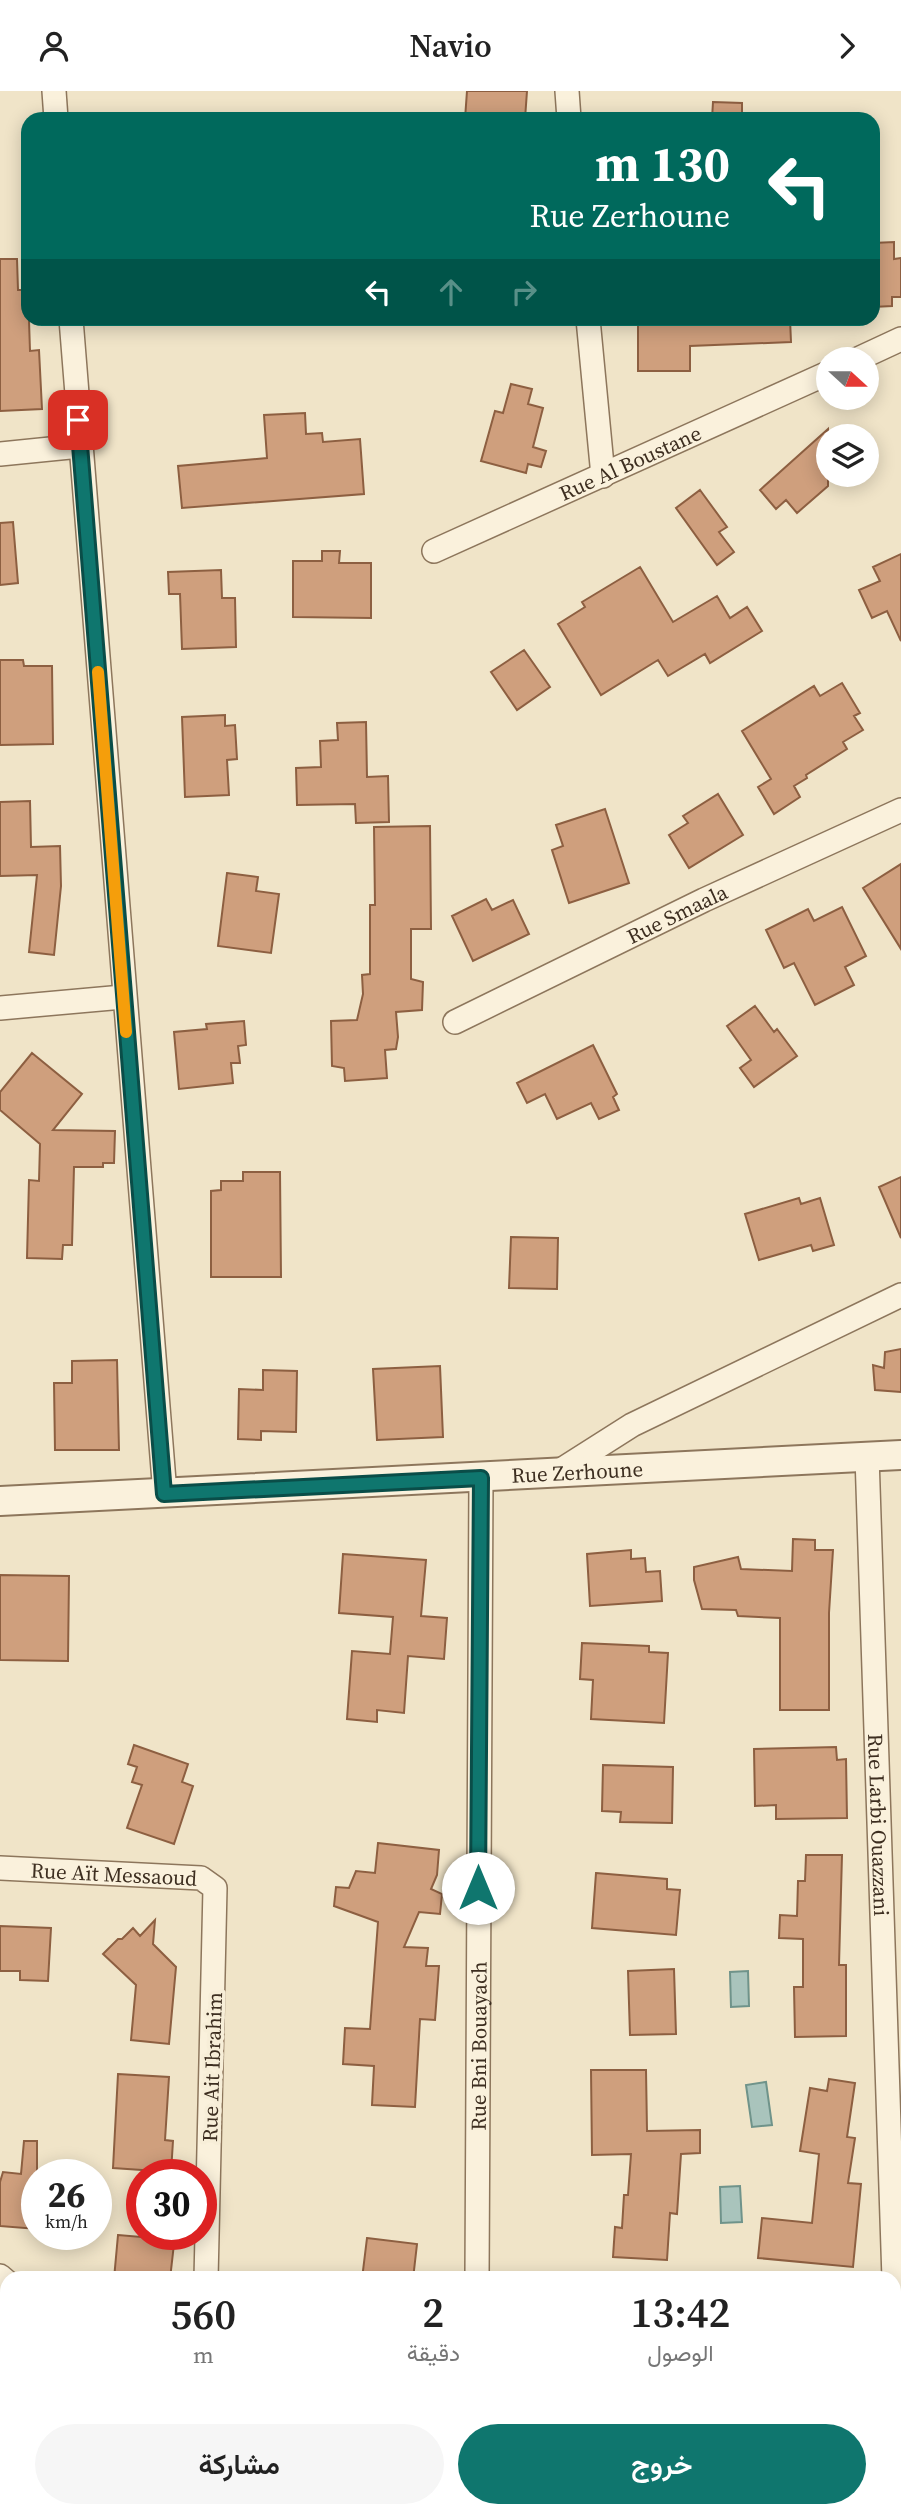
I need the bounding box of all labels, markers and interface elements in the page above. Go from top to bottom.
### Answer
text: Navio [409,24,492,68]
icon: person [35,27,73,65]
icon: forward [828,27,866,65]
text: 130 m [595,130,730,197]
icon: left [754,140,845,231]
text: Rue Zerhoune [529,194,730,238]
icon: left [359,273,397,311]
icon: ahead [432,273,470,311]
icon: right [505,273,543,311]
north arrow [816,347,878,409]
map controls [816,347,879,487]
pin [48,390,108,450]
icon: arrive [59,401,97,439]
street label: Rue Al Boustane [554,418,706,507]
button: layers [816,424,879,487]
street label: Rue Smaala [621,877,732,950]
street label: Rue Zerhoune [511,1454,644,1489]
street label: Rue Larbi Ouazzani [862,1733,897,1917]
position arrow [441,1851,515,1925]
street label: Rue Aït Messaoud [30,1855,198,1892]
street label: Rue Bni Bouayach [463,1961,493,2131]
street label: Rue Ait Ibrahim [195,1991,229,2142]
speed limit sign: 30 [126,2159,217,2250]
text: 26 [48,2171,85,2219]
text: km/h [45,2209,88,2234]
text: 2 [422,2283,444,2341]
text: 13:42 [630,2283,730,2341]
text: 560 [171,2285,236,2343]
text: دقيقة [407,2337,460,2369]
text: الوصول [647,2337,714,2369]
text: m [193,2339,214,2371]
button: مشاركة [35,2424,444,2504]
button: خروج [458,2424,866,2504]

